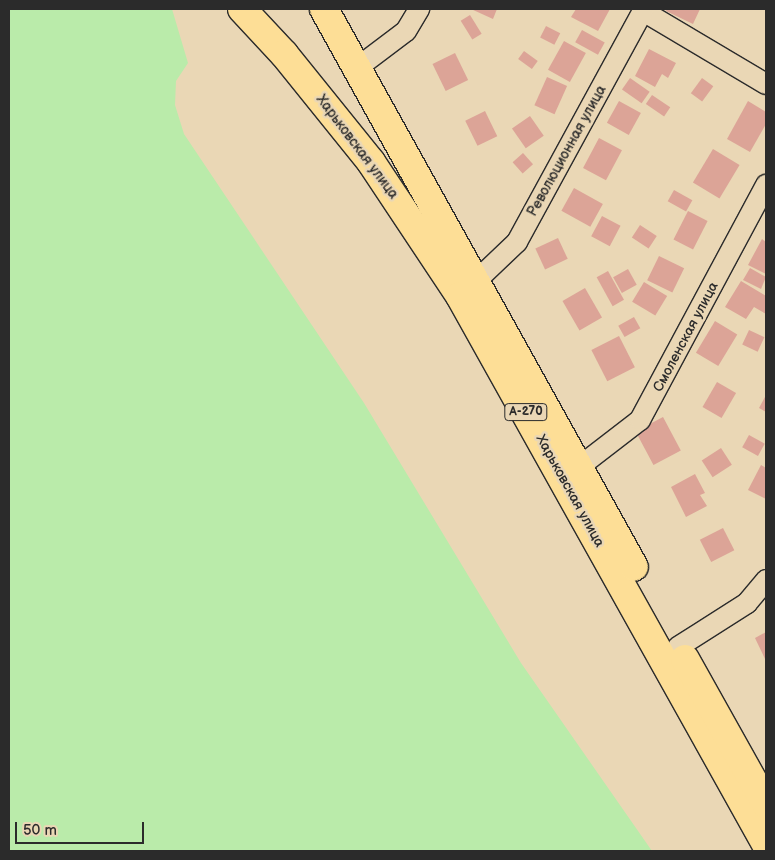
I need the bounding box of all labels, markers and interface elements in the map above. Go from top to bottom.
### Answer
street label: Революционная улица [524,83,610,219]
street label: Харьковская улица [312,92,402,202]
street label: Смоленская улица [650,279,722,395]
road number: А-270 [504,402,548,422]
street label: Харьковская улица [532,432,608,550]
scale bar [18,812,146,844]
text: 50 m [23,821,57,840]

